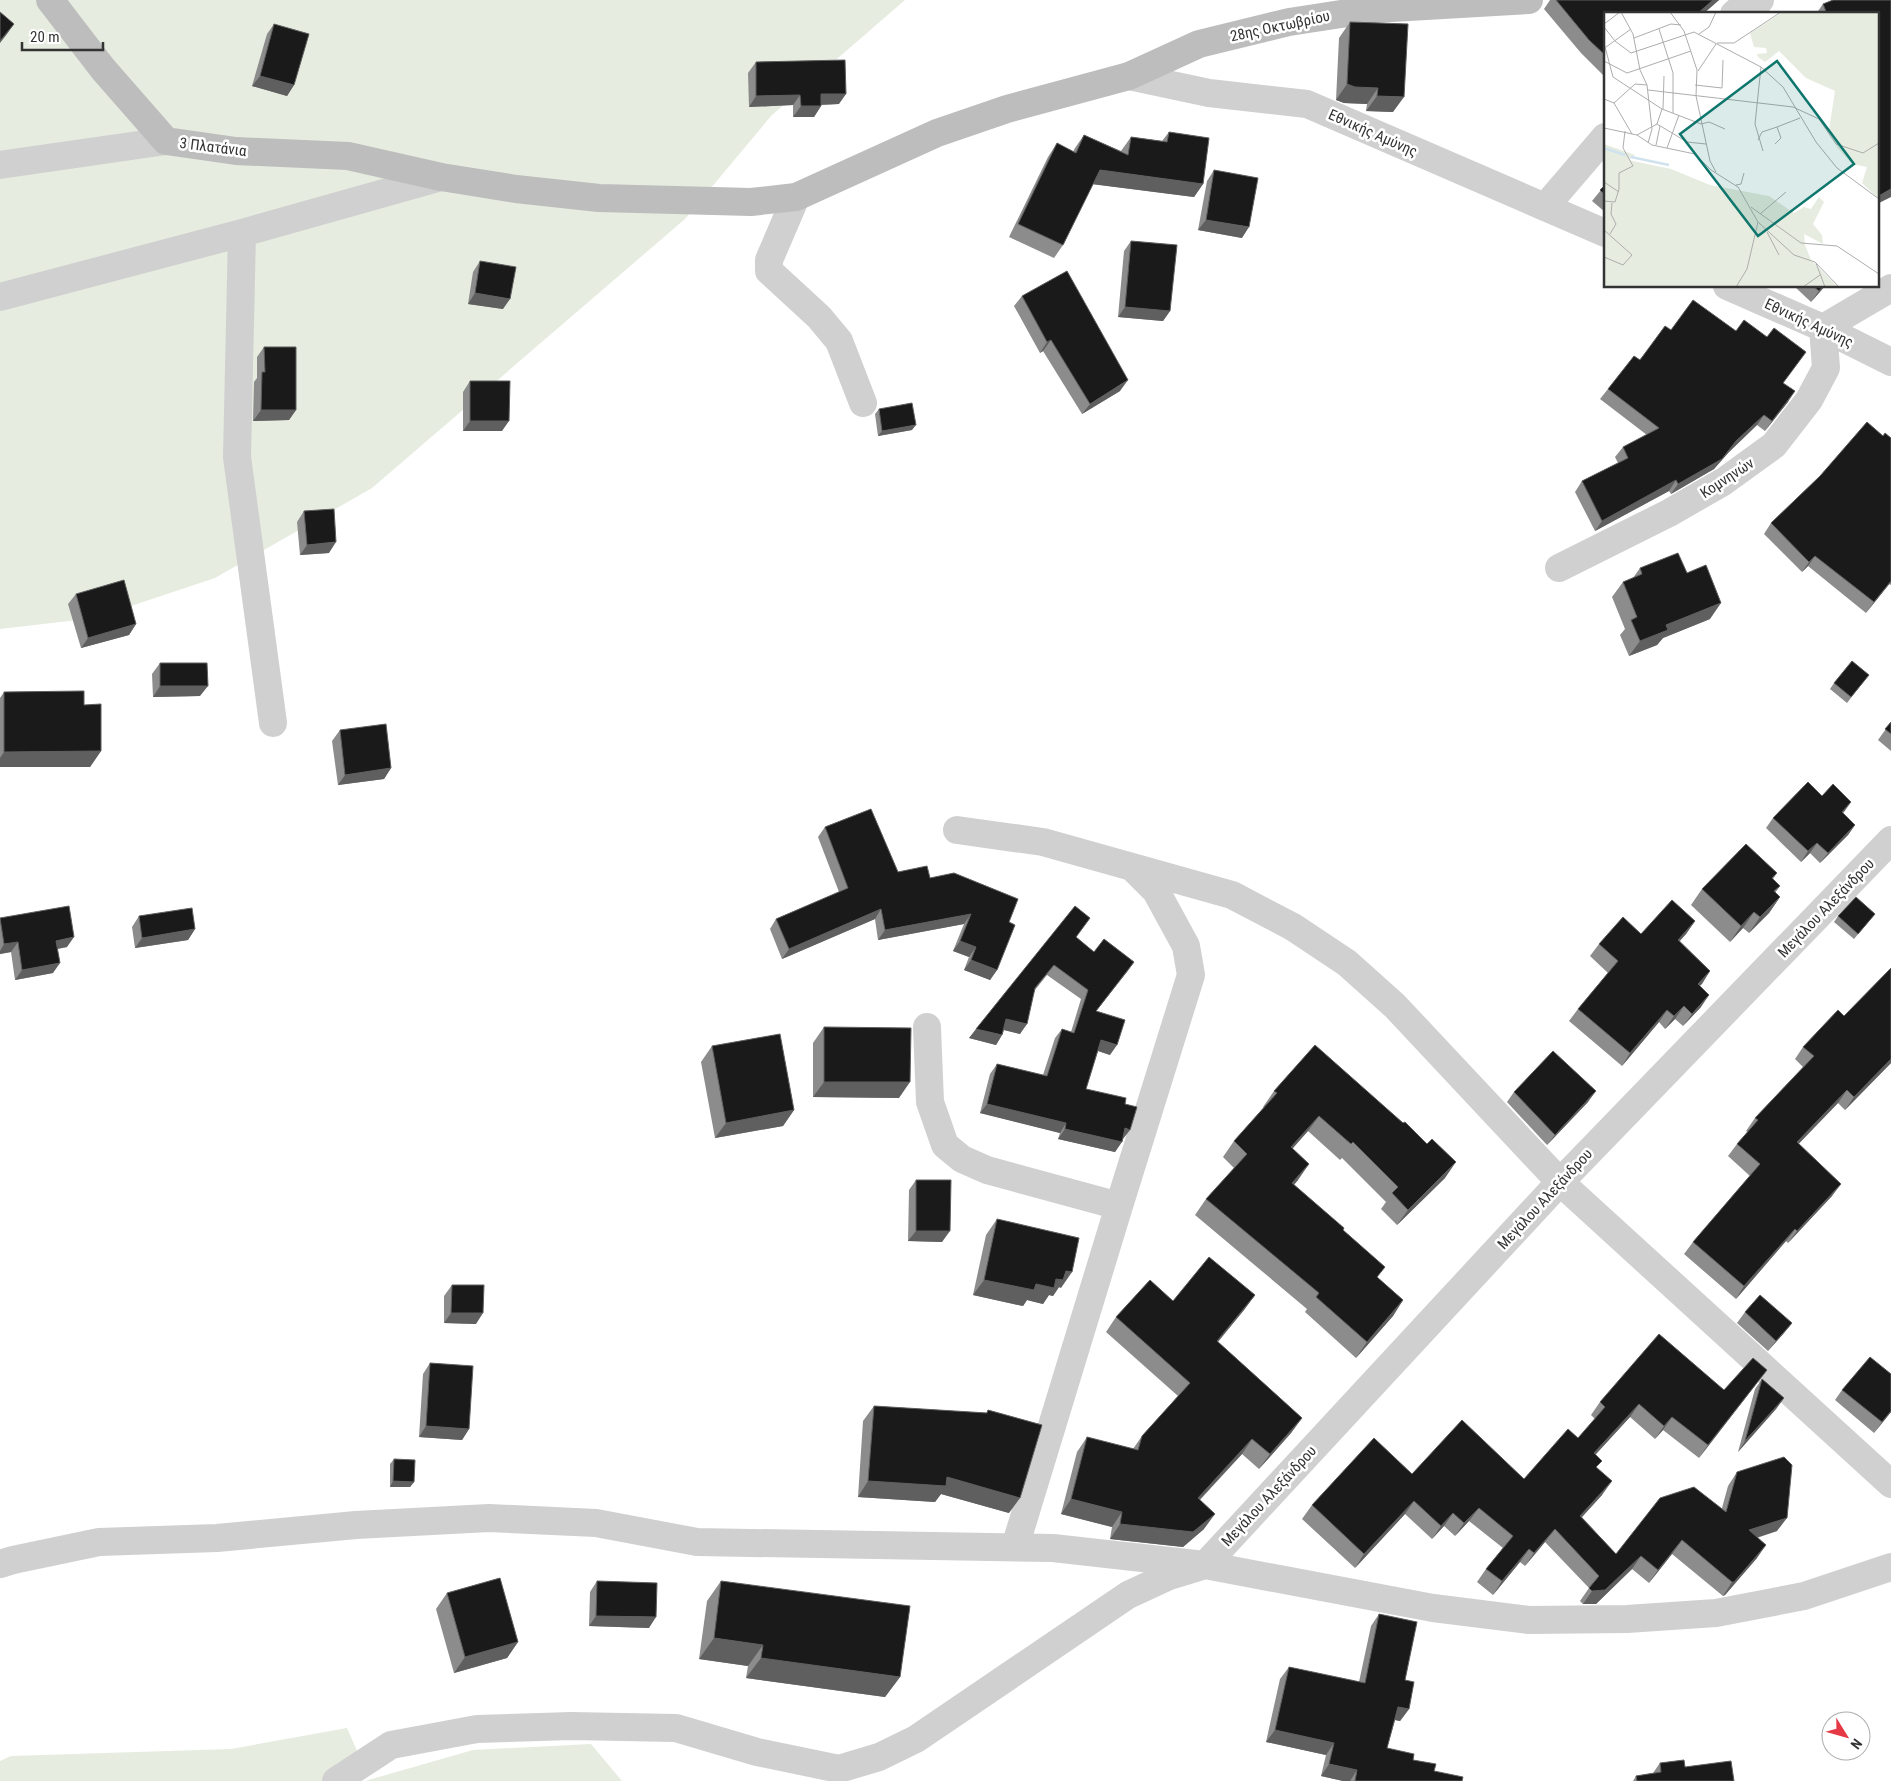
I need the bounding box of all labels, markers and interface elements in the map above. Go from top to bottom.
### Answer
street label: 28ης Οκτωβρίου [1229,7,1331,45]
inset map [1604,12,1878,288]
scale bar [22,20,104,52]
text: 20 m [30,28,60,46]
street label: Εθνικής Αμύνης [1326,105,1420,161]
street label: 3 Πλατάνια [179,134,248,160]
street label: Εθνικής Αμύνης [1762,295,1856,351]
street label: Κομνηνών [1697,454,1758,502]
street label: Μεγάλου Αλεξάνδρου [1774,855,1878,961]
street label: Μεγάλου Αλεξάνδρου [1494,1145,1596,1253]
street label: Μεγάλου Αλεξάνδρου [1218,1442,1320,1550]
north arrow [1821,1711,1871,1761]
text: N [1847,1736,1865,1752]

